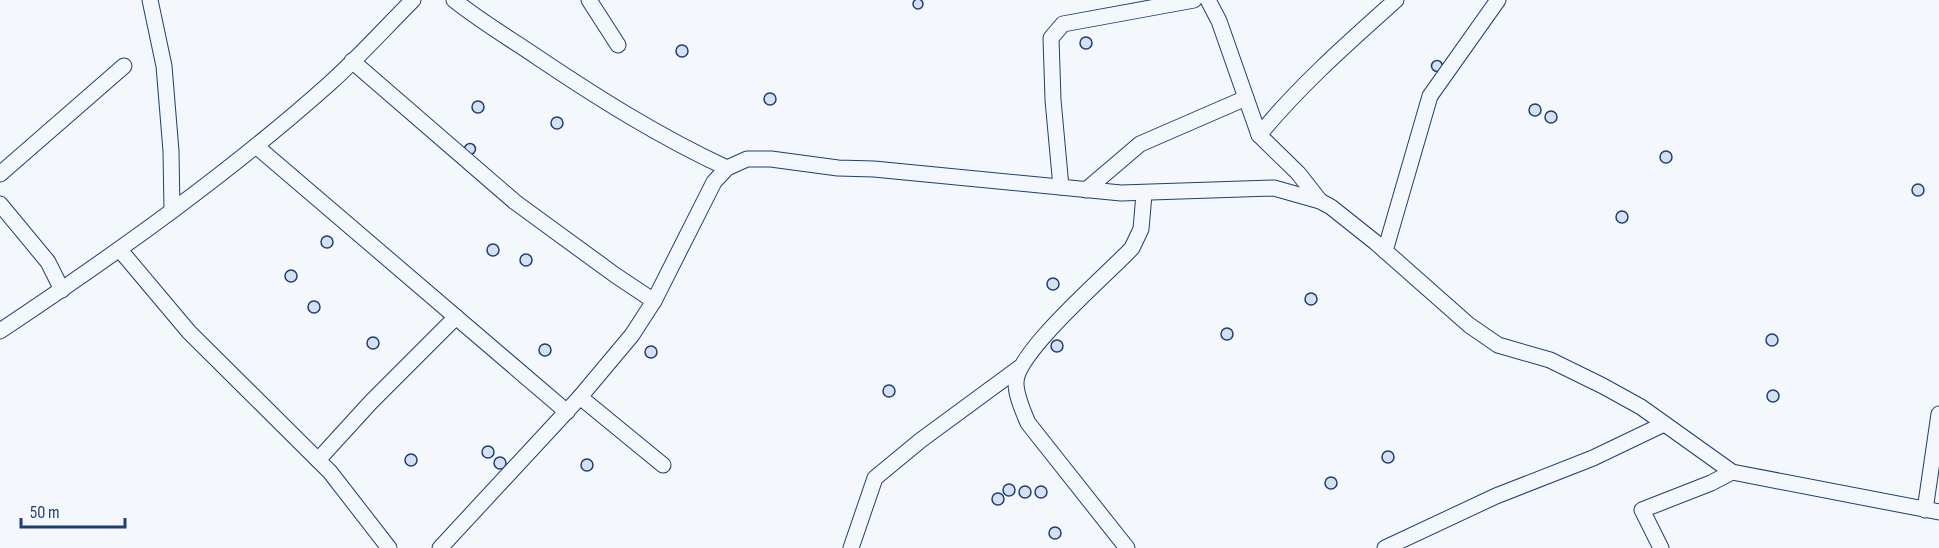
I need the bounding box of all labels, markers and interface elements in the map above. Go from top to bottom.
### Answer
scale bar [21,491,124,529]
text: 50 m [30,502,60,523]

